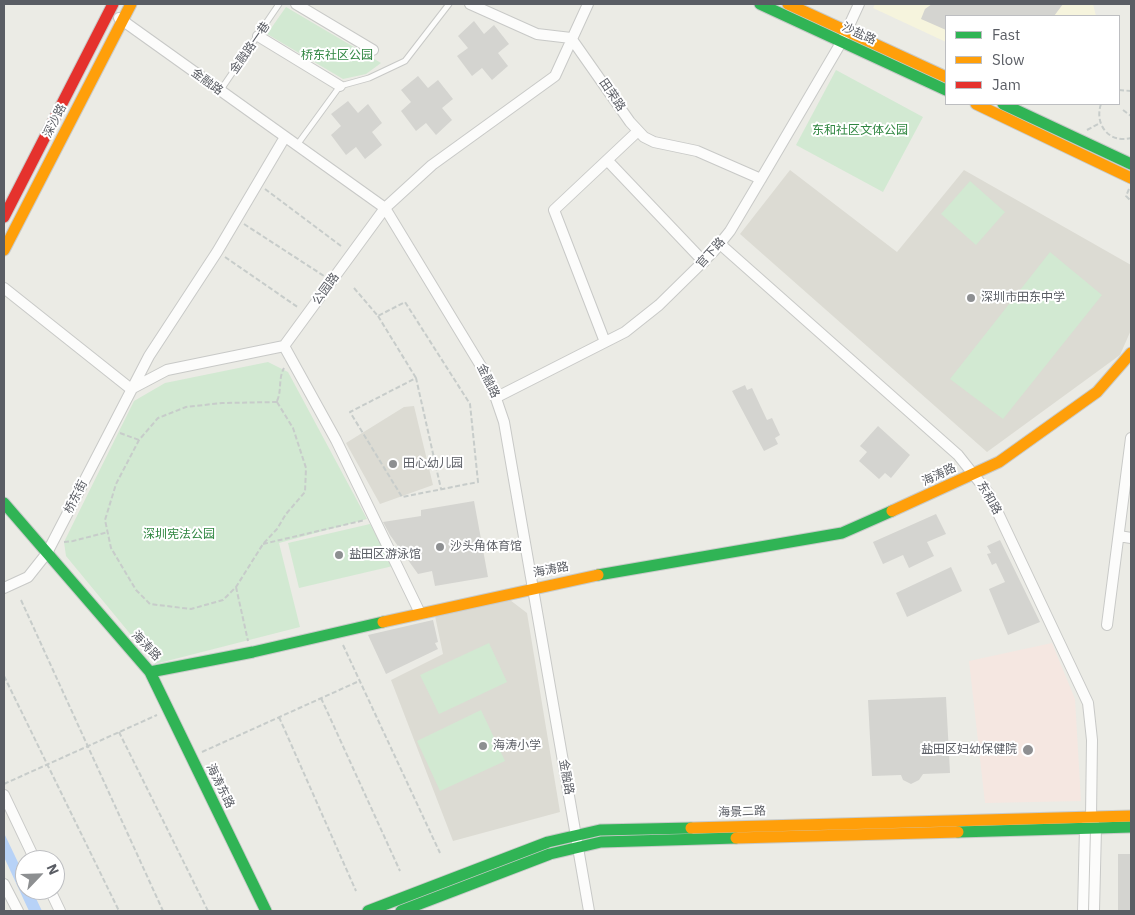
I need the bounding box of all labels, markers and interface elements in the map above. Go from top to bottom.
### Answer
legend [945,15,1120,105]
street label: 金融路一巷 [227,19,273,77]
street label: 沙盐路 [840,20,878,48]
text: Fast [992,25,1020,44]
park label: 桥东社区公园 [301,49,373,63]
text: Slow [992,50,1025,69]
street label: 金融路 [188,66,226,98]
text: Jam [992,75,1021,94]
street label: 田荣路 [596,76,628,114]
street label: 深沙路 [40,102,70,140]
park label: 东和社区文体公园 [812,124,908,138]
street label: 官下路 [694,235,728,271]
street label: 公园路 [310,270,342,308]
place label: 深圳市田东中学 [981,291,1065,305]
marker: 深圳市田东中学 [965,292,977,304]
street label: 金融路 [474,362,502,400]
place label: 田心幼儿园 [403,457,463,471]
marker: 田心幼儿园 [387,458,399,470]
street label: 海涛路 [920,461,958,489]
street label: 桥东街 [61,478,91,516]
street label: 东和路 [974,479,1004,517]
park label: 深圳宪法公园 [143,528,215,542]
place label: 沙头角体育馆 [450,540,522,554]
marker: 沙头角体育馆 [434,541,446,553]
place label: 盐田区游泳馆 [349,548,421,562]
marker: 盐田区游泳馆 [333,549,345,561]
street label: 海涛路 [532,559,570,581]
street label: 海涛路 [128,628,164,664]
place label: 海涛小学 [493,739,541,753]
marker: 海涛小学 [477,740,489,752]
place label: 盐田区妇幼保健院 [921,743,1017,757]
marker: 盐田区妇幼保健院 [1021,743,1035,757]
street label: 金融路 [556,758,576,796]
street label: 海涛东路 [203,761,237,811]
street label: 海景二路 [718,804,766,820]
north arrow [15,850,65,900]
text: N [43,861,63,878]

